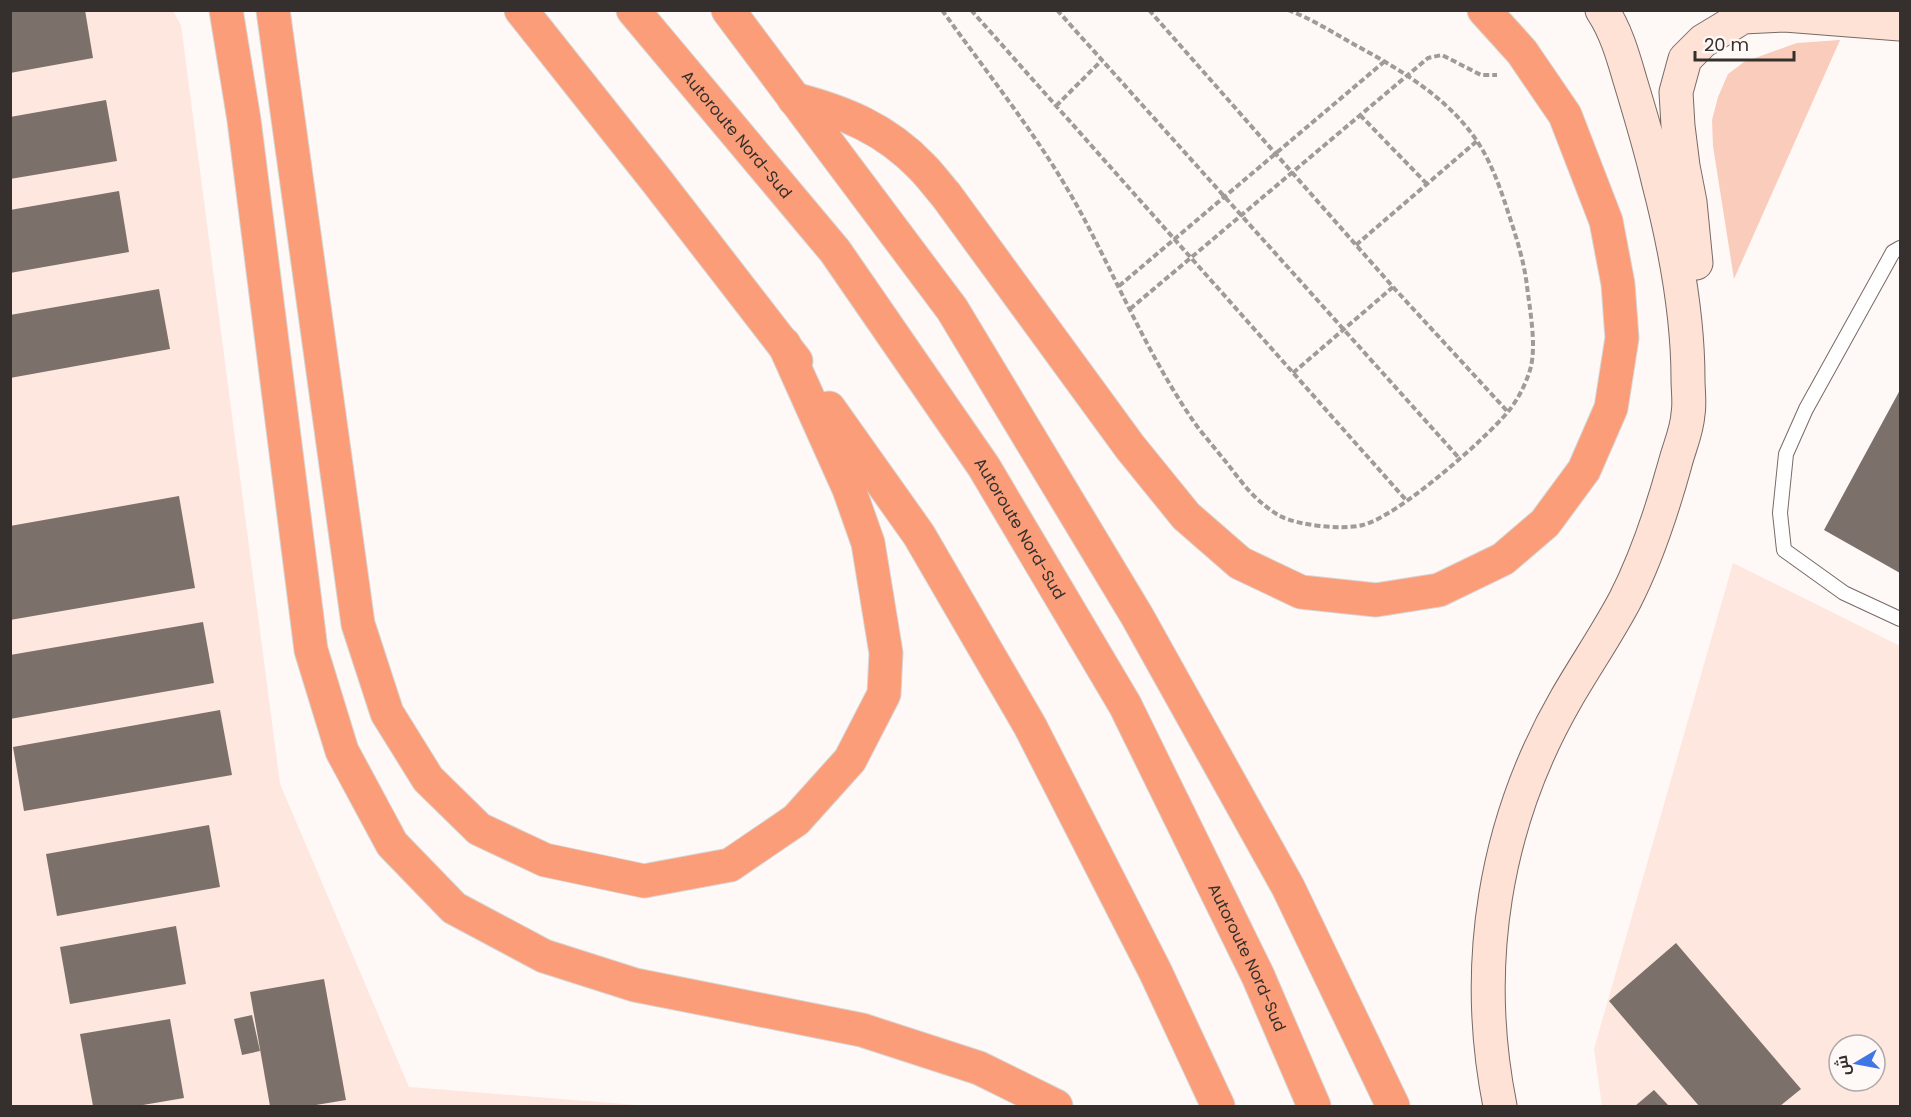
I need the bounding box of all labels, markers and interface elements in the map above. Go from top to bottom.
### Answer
scale bar [1695,24,1794,62]
text: 20 m [1704,32,1749,57]
street label: Autoroute Nord-Sud [676,65,798,203]
street label: Autoroute Nord-Sud [969,453,1071,603]
street label: Autoroute Nord-Sud [1203,879,1292,1035]
north arrow [1827,1033,1887,1093]
text: ش [1830,1053,1856,1078]

